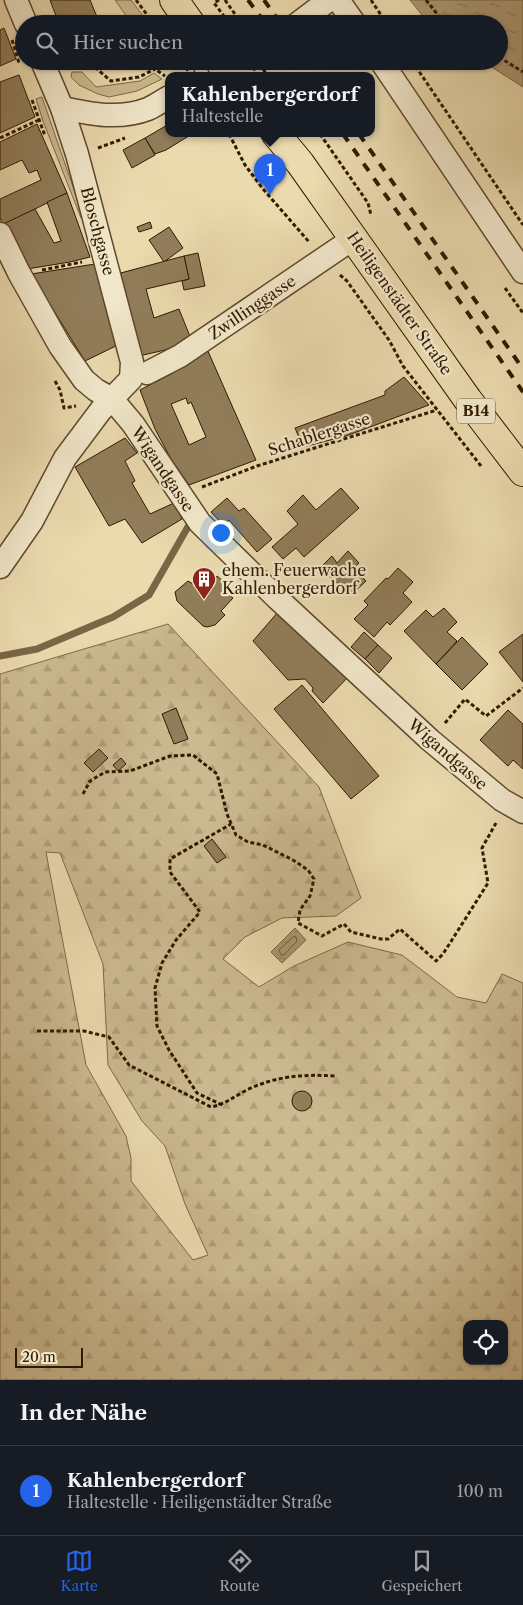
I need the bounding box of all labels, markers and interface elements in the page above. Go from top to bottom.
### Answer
search box [15,15,508,70]
icon: search [33,29,61,57]
text: Hier suchen [73,31,183,54]
popup [165,72,375,137]
text: Kahlenbergerdorf [182,83,358,106]
text: Haltestelle [182,106,263,126]
pin: 1 [254,154,286,195]
street label: Bloschgasse [77,185,119,277]
street label: Heiligenstädter Straße [343,227,457,379]
street label: Zwillinggasse [205,270,299,343]
road number: B14 [457,398,495,424]
street label: Schablergasse [265,408,373,460]
street label: Wigandgasse [127,422,199,516]
your location [208,520,234,546]
place label: ehem. Feuerwache Kahlenbergerdorf [222,560,366,598]
building icon: ehem. Feuerwache Kahlenbergerdorf [191,566,217,600]
street label: Wigandgasse [403,713,492,794]
map controls [463,1320,508,1365]
button: locate [463,1320,508,1365]
scale bar [15,1345,82,1368]
text: 20 m [22,1348,56,1366]
text: In der Nähe [20,1400,147,1425]
text: Kahlenbergerdorf [67,1469,243,1492]
text: 1 [32,1481,40,1501]
text: 100 m [457,1481,503,1501]
text: Haltestelle · Heiligenstädter Straße [67,1492,332,1512]
tab: Karte [61,1547,98,1595]
tab: Route [220,1547,260,1595]
tab: Gespeichert [381,1547,462,1595]

